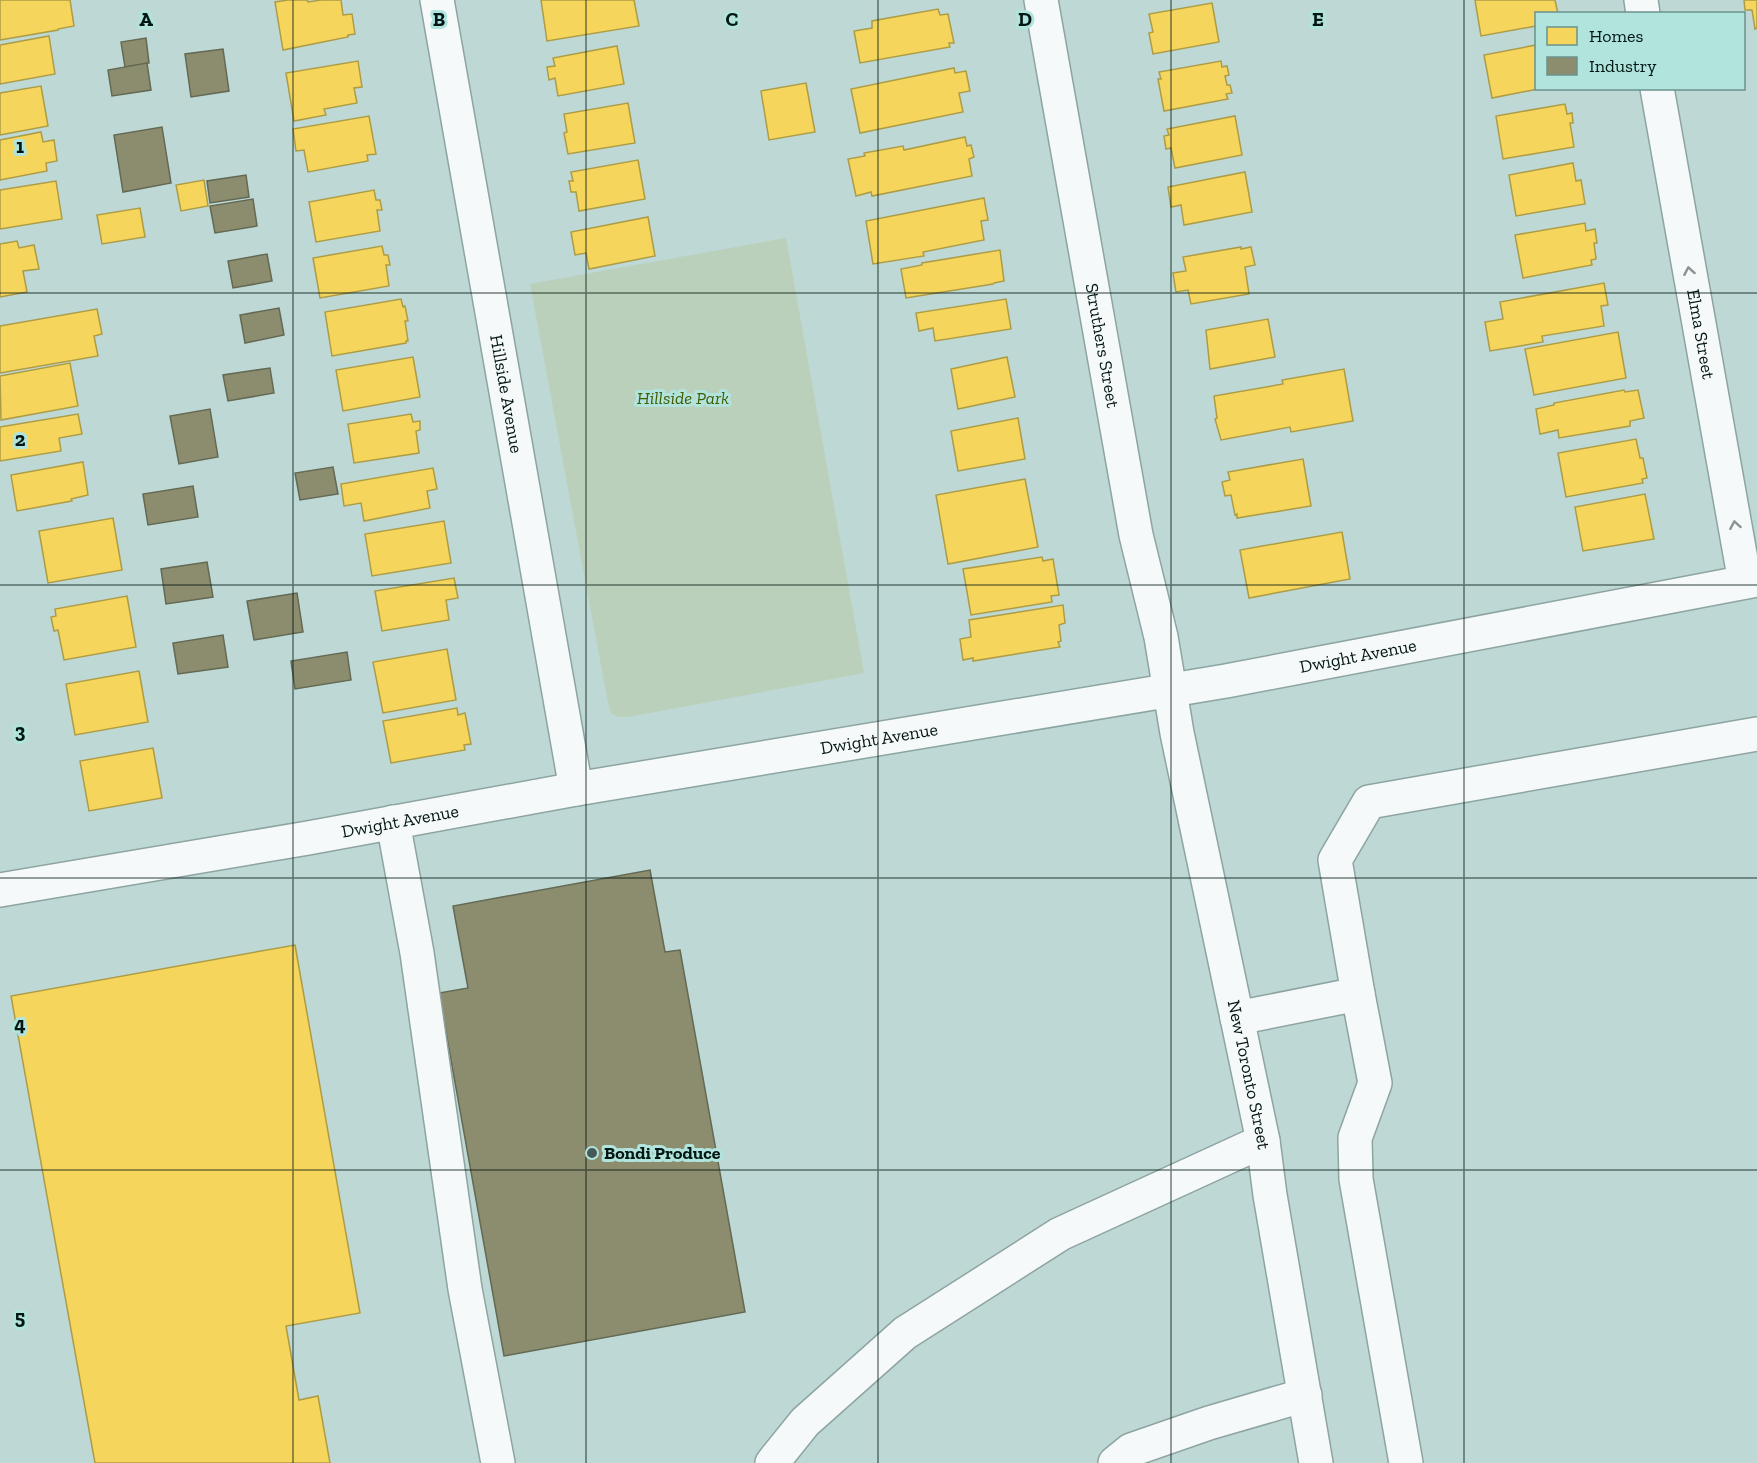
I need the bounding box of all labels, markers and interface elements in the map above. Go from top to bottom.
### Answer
text: A [139,7,153,31]
text: B [433,7,445,31]
text: C [726,7,739,31]
text: D [1018,7,1032,31]
text: E [1312,7,1324,31]
legend [1535,12,1745,90]
text: Homes [1589,25,1643,47]
text: Industry [1589,55,1657,77]
text: 1 [16,134,24,158]
one-way arrow [1683,266,1696,276]
street label: Struthers Street [1081,282,1124,410]
street label: Elma Street [1682,287,1720,381]
street label: Hillside Avenue [485,333,528,455]
park label: Hillside Park [637,387,729,409]
text: 2 [15,427,26,451]
one-way arrow [1729,520,1742,530]
street label: Dwight Avenue [1297,634,1418,678]
street label: Dwight Avenue [819,718,939,759]
text: 3 [15,719,26,743]
street label: Dwight Avenue [340,800,461,843]
street label: New Toronto Street [1223,998,1275,1151]
text: 4 [14,1012,26,1036]
place label: Bondi Produce [604,1142,721,1164]
marker: Bondi Produce [585,1146,599,1160]
text: 5 [15,1305,25,1329]

